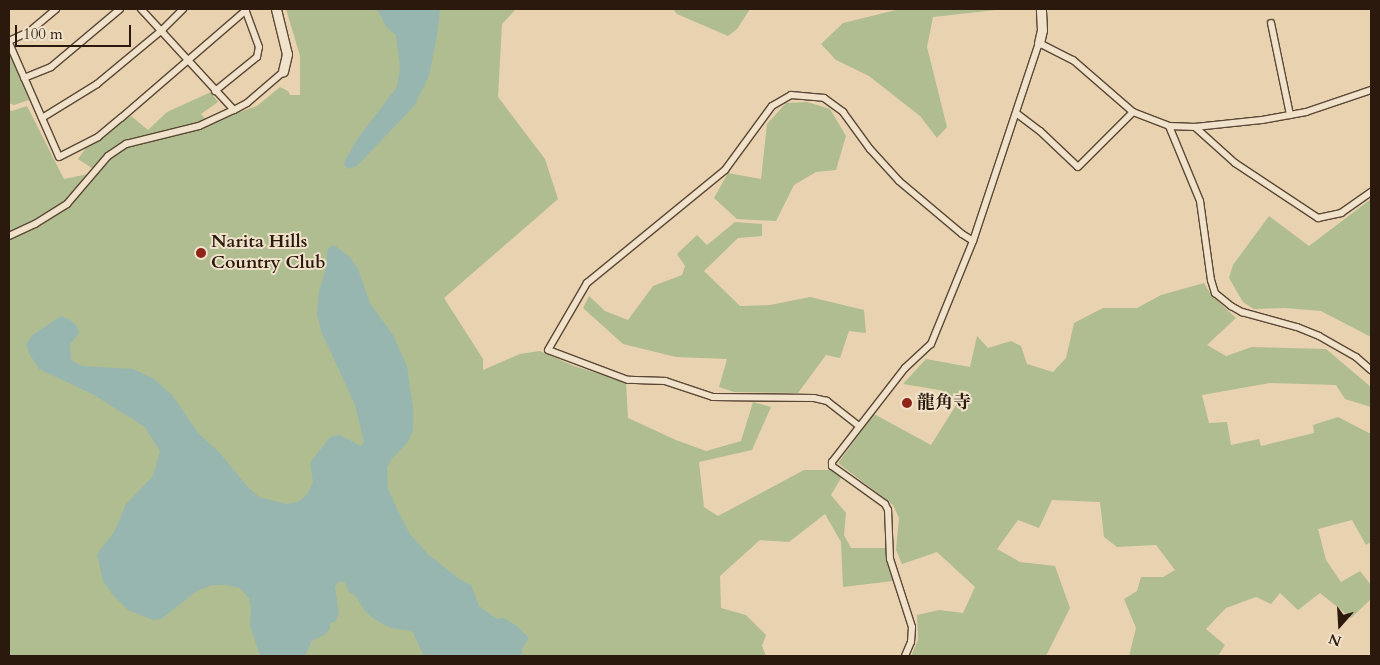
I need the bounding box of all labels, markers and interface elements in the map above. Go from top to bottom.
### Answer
scale bar [18,15,134,47]
text: 100 m [23,24,63,44]
place label: Narita Hills Country Club [211,232,326,274]
marker: Narita Hills Country Club [195,247,207,259]
place label: 龍角寺 [917,392,971,414]
marker: 龍角寺 [901,397,913,409]
north arrow [1315,600,1365,650]
text: N [1326,629,1344,651]

